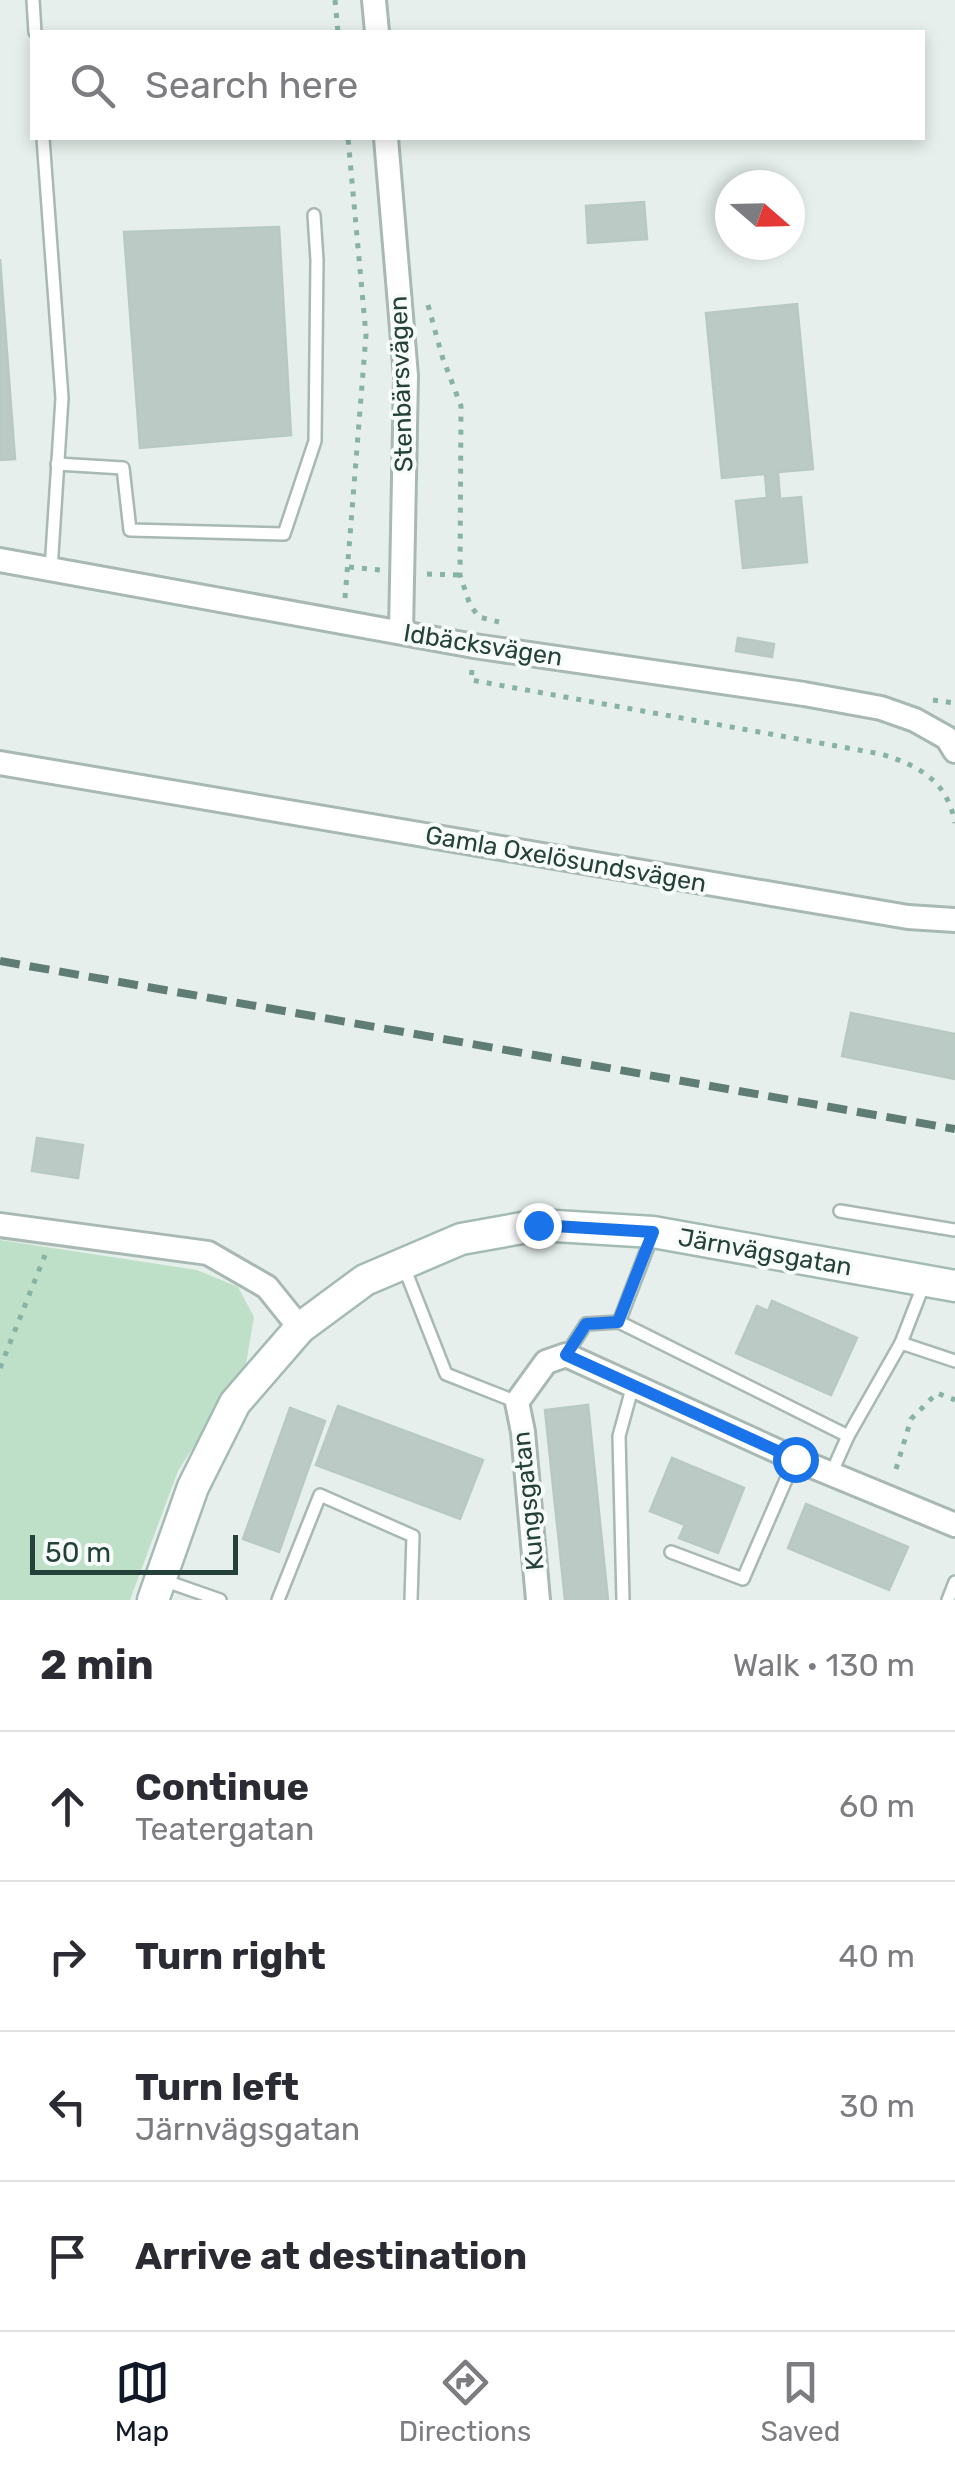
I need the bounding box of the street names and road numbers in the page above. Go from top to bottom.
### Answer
street label: Stenbärsvägen [383,295,419,473]
street label: Idbäcksvägen [402,618,564,672]
street label: Gamla Oxelösundsvägen [423,820,709,898]
street label: Järnvägsgatan [676,1222,854,1282]
street label: Kungsgatan [506,1430,550,1572]

